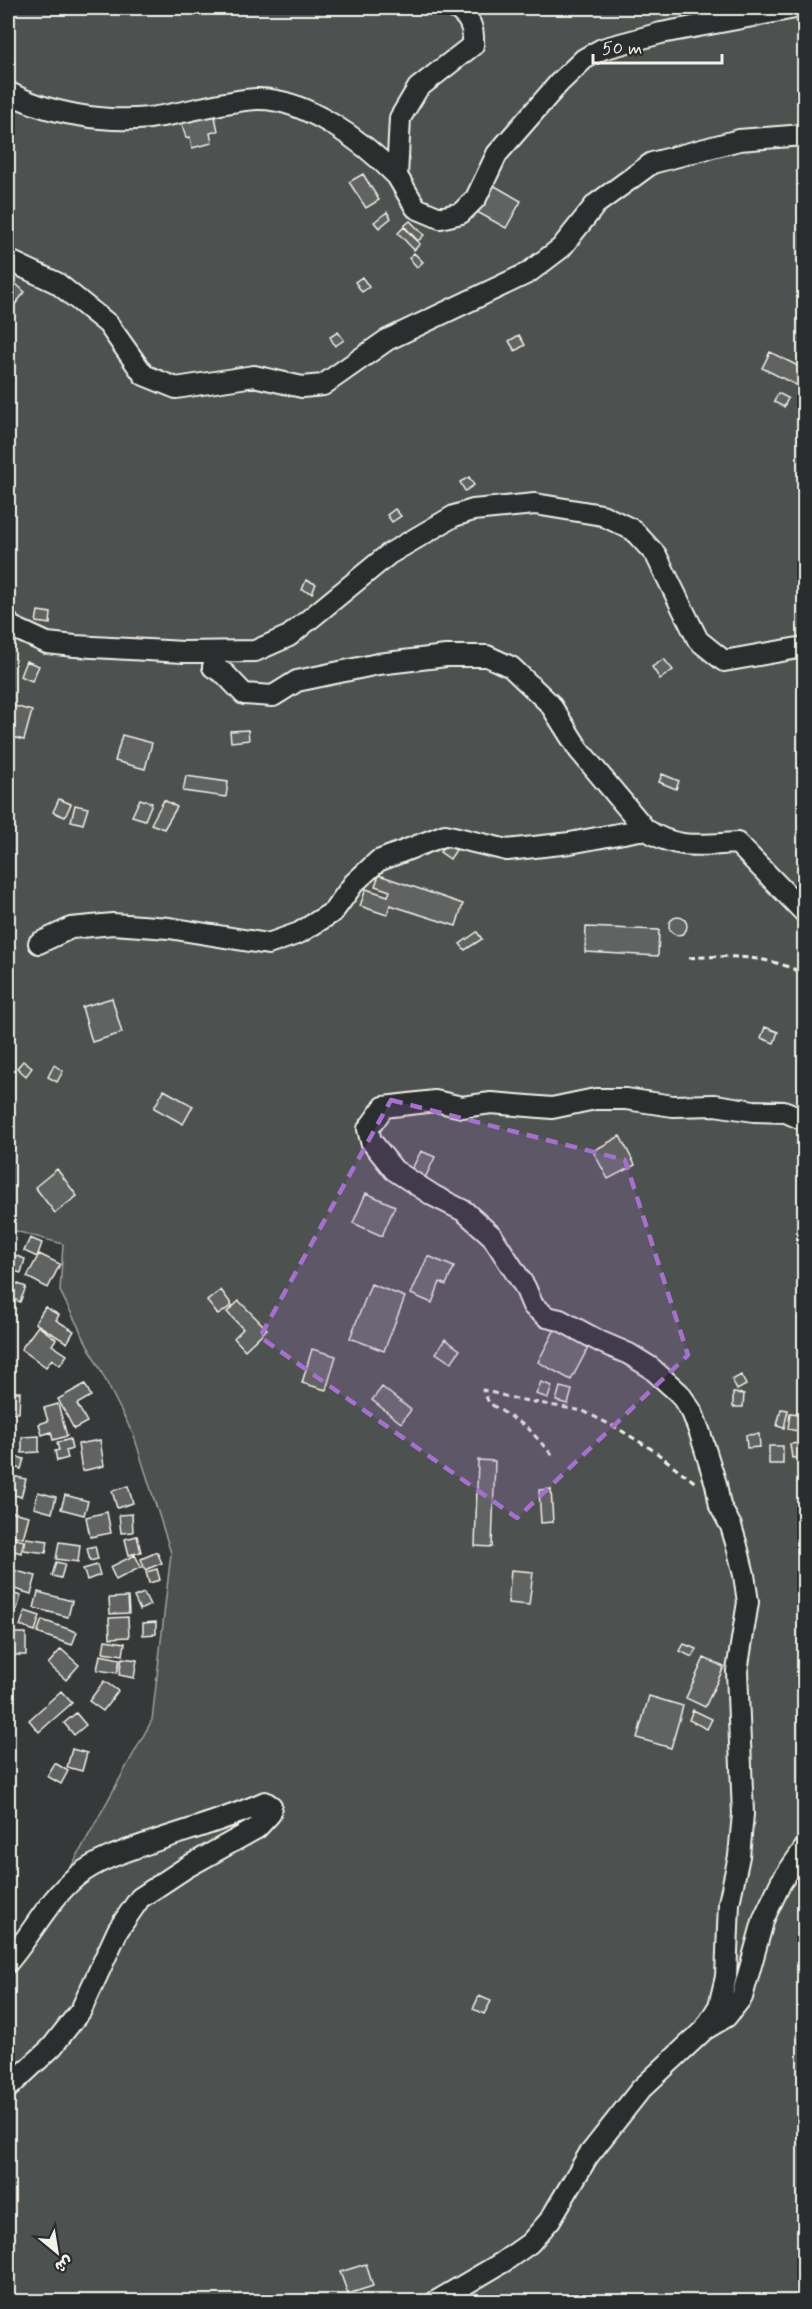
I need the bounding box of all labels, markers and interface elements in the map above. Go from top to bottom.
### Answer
scale bar [593,27,722,65]
text: 50 m [602,37,642,61]
north arrow [27,2222,87,2282]
text: ش [51,2250,77,2277]

